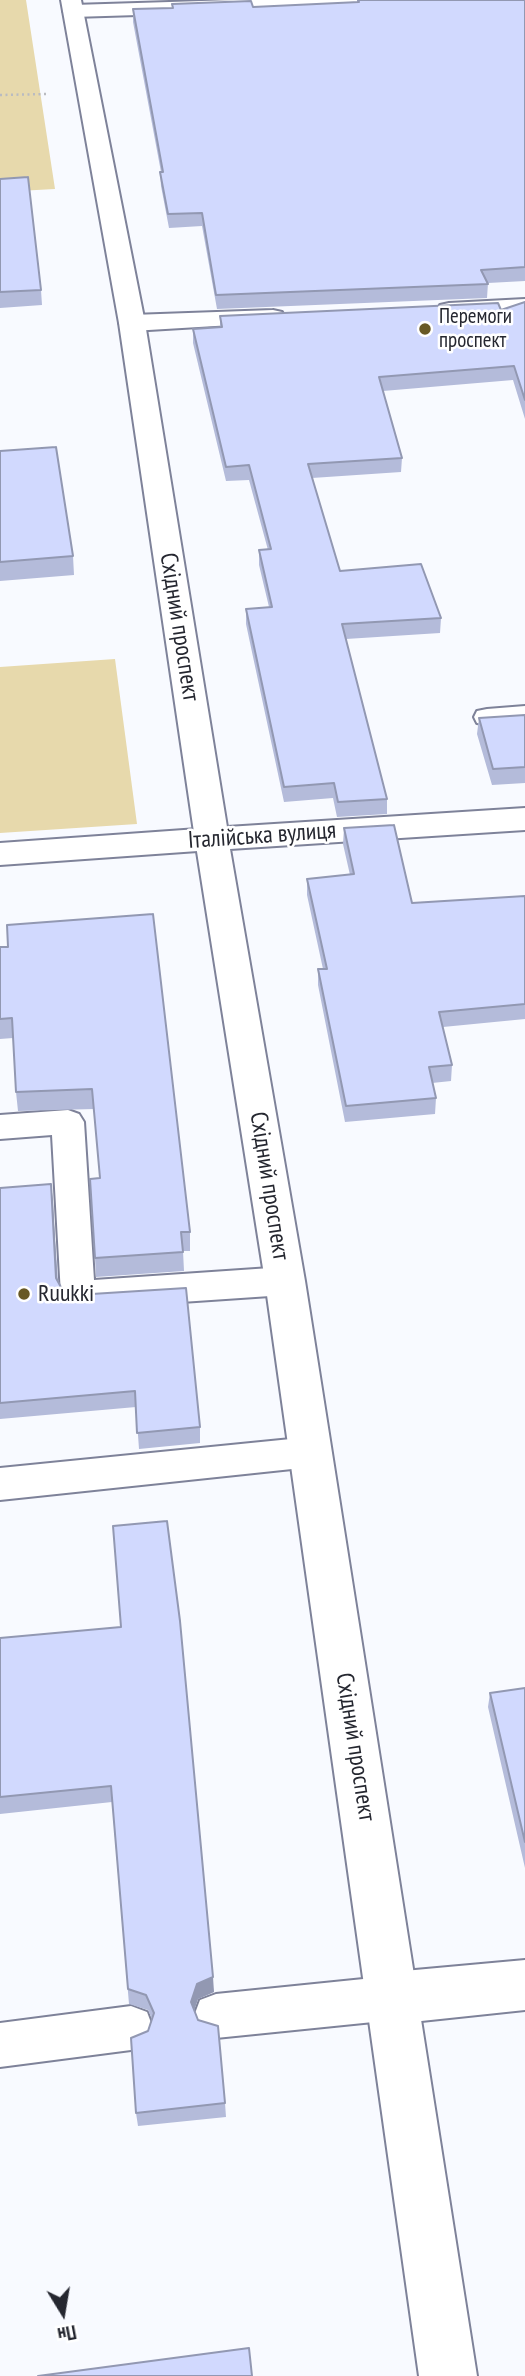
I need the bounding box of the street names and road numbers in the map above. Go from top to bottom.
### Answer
street label: Східний проспект [153,551,205,703]
street label: Італійська вулиця [187,816,337,856]
street label: Східний проспект [243,1110,295,1262]
street label: Східний проспект [329,1671,381,1823]

